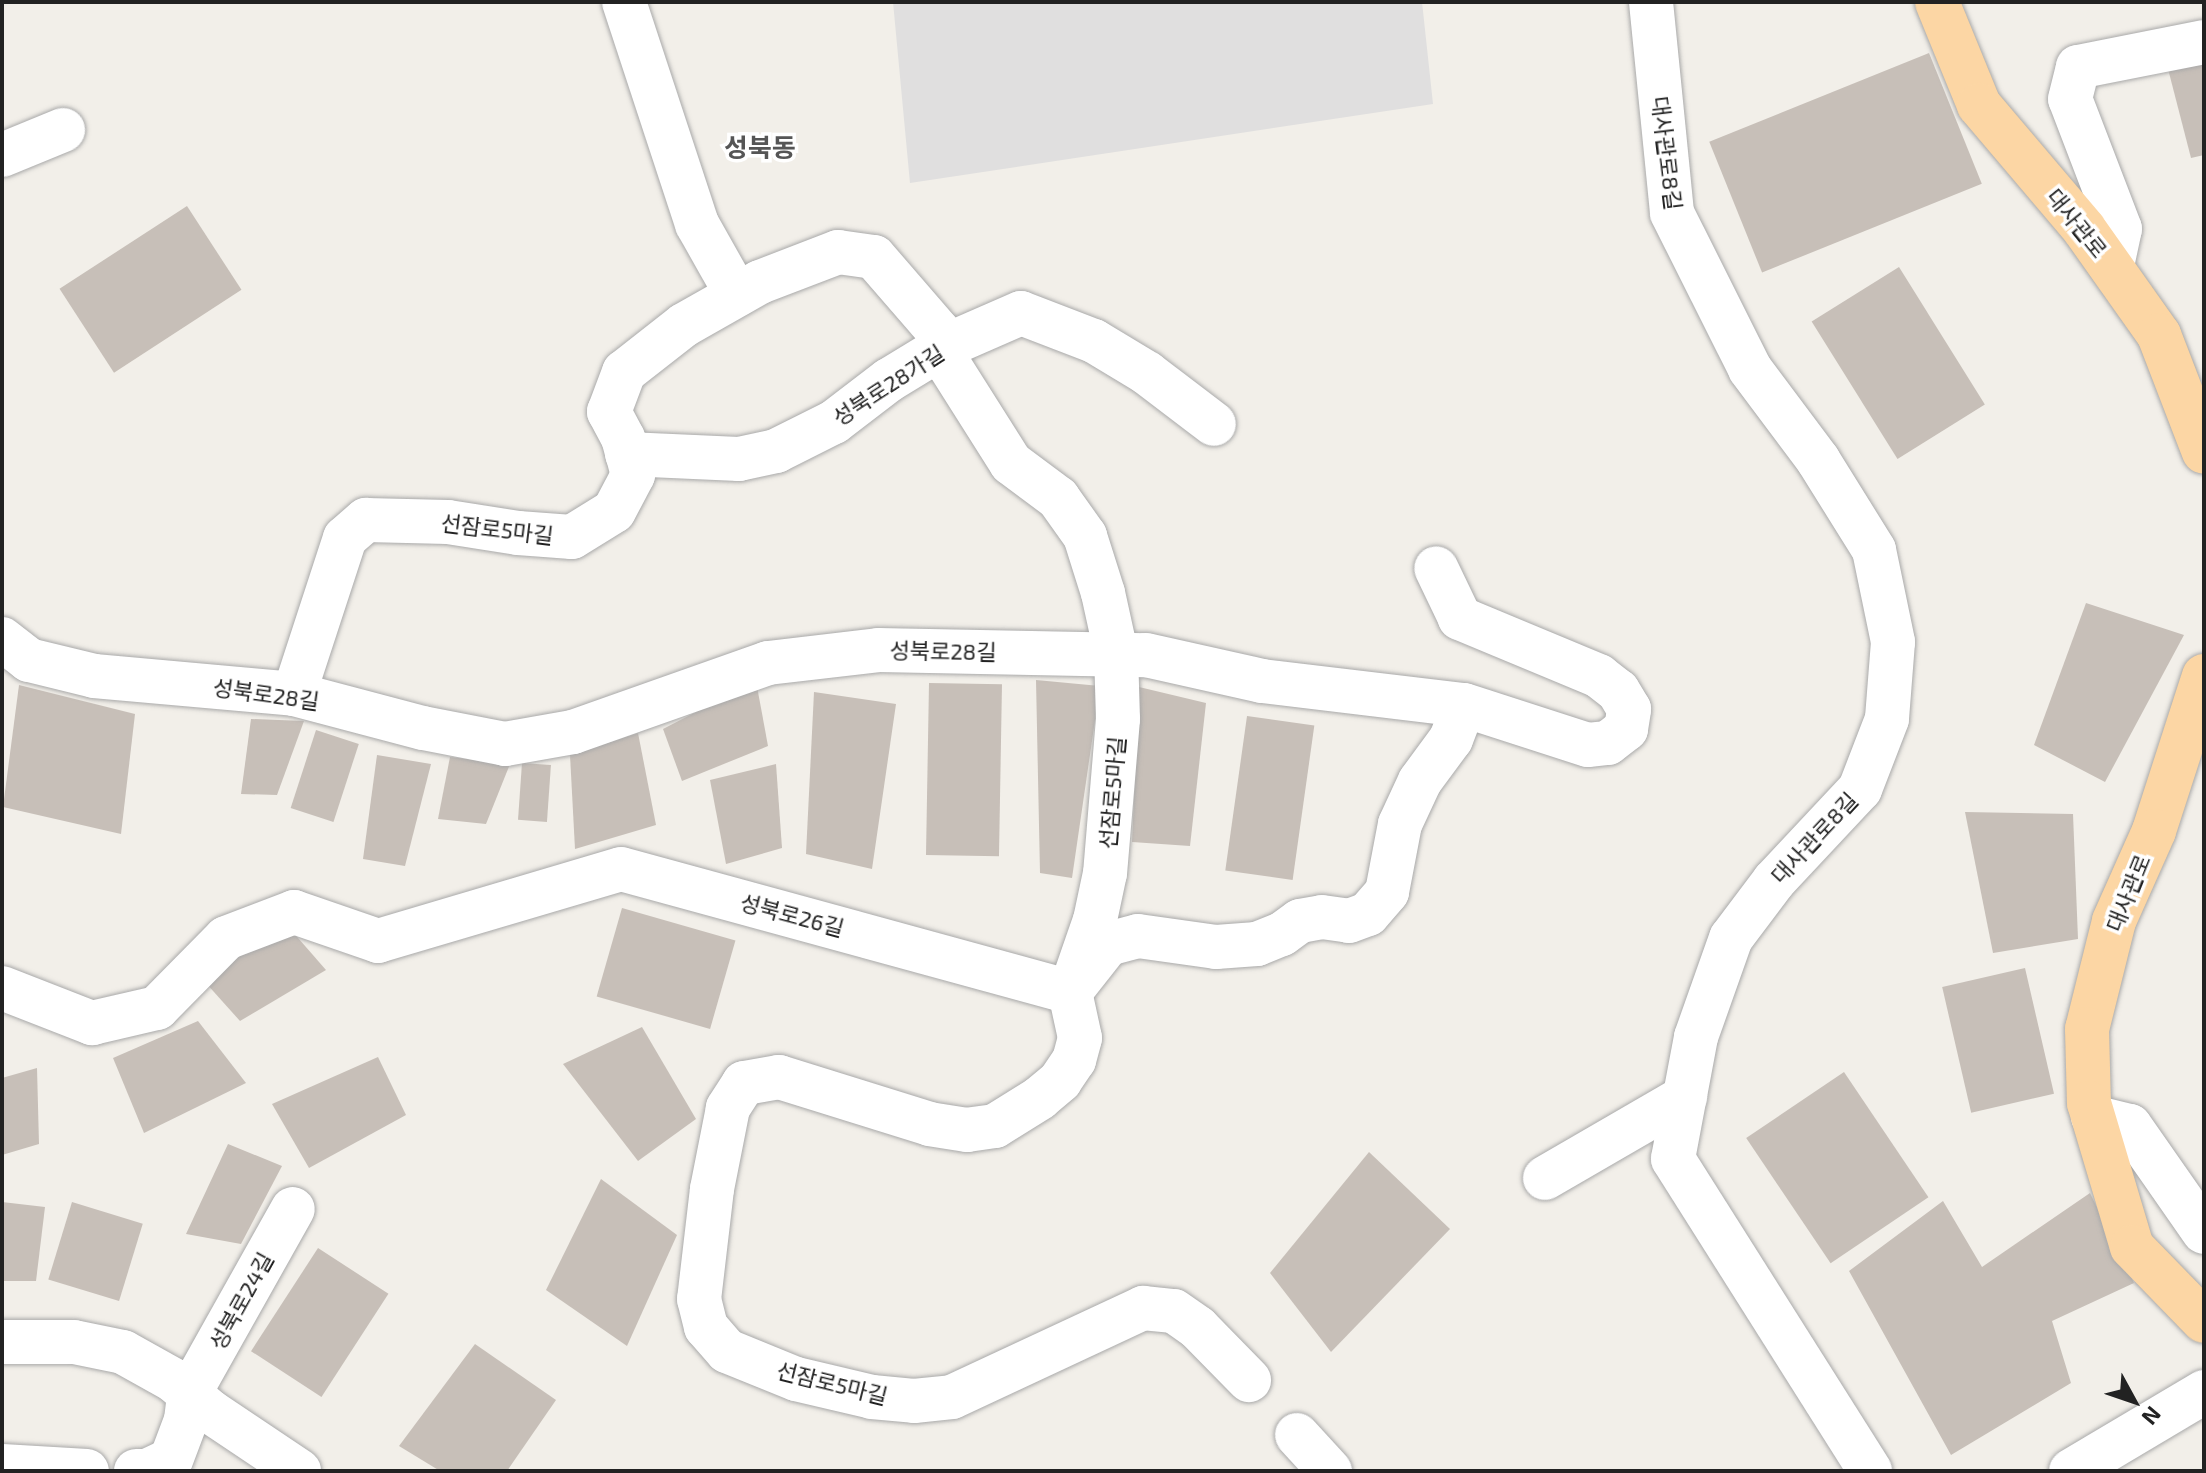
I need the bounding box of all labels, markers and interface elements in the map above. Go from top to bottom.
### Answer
street label: 대사관로8길 [1647,95,1687,211]
district label: 성북동 [724,131,796,163]
street label: 대사관로 [2041,183,2113,263]
street label: 성북로28가길 [828,339,948,431]
street label: 선잠로5마길 [439,509,555,549]
street label: 성북로28길 [889,637,997,665]
street label: 성북로28길 [211,674,321,714]
street label: 선잠로5마길 [1094,736,1130,850]
street label: 대사관로8길 [1765,787,1863,889]
street label: 대사관로 [2101,851,2155,935]
street label: 성북로26길 [737,889,847,941]
street label: 성북로24길 [204,1248,278,1354]
street label: 선잠로5마길 [774,1357,890,1409]
north arrow [2094,1361,2174,1441]
text: N [2137,1402,2167,1431]

